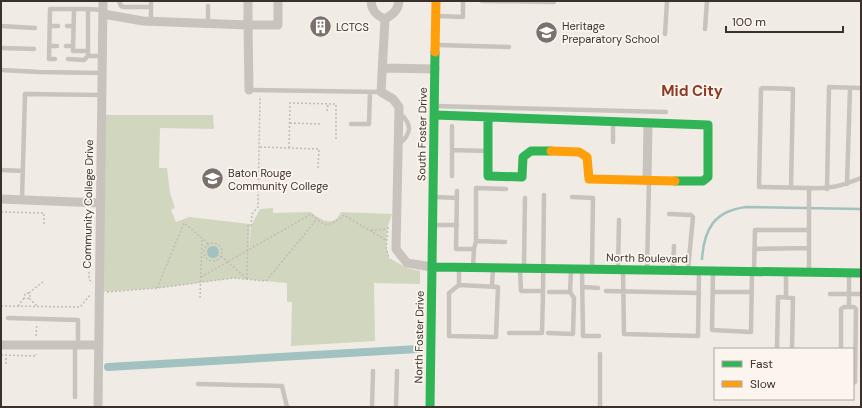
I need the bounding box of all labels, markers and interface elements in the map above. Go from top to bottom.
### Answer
scale bar [726,8,843,34]
building icon: LCTCS [308,14,334,40]
text: 100 m [732,14,766,30]
school or university icon: Heritage Preparatory School [534,19,560,45]
place label: Heritage Preparatory School [562,19,660,46]
place label: LCTCS [336,20,369,34]
district label: Mid City [661,81,723,101]
street label: South Foster Drive [414,87,430,181]
street label: Community College Drive [80,139,96,269]
school or university icon: Baton Rouge Community College [199,166,225,192]
place label: Baton Rouge Community College [228,166,328,193]
street label: North Boulevard [606,250,688,266]
street label: North Foster Drive [411,291,427,383]
legend [714,348,854,400]
text: Fast [750,356,773,372]
text: Slow [750,376,776,392]

